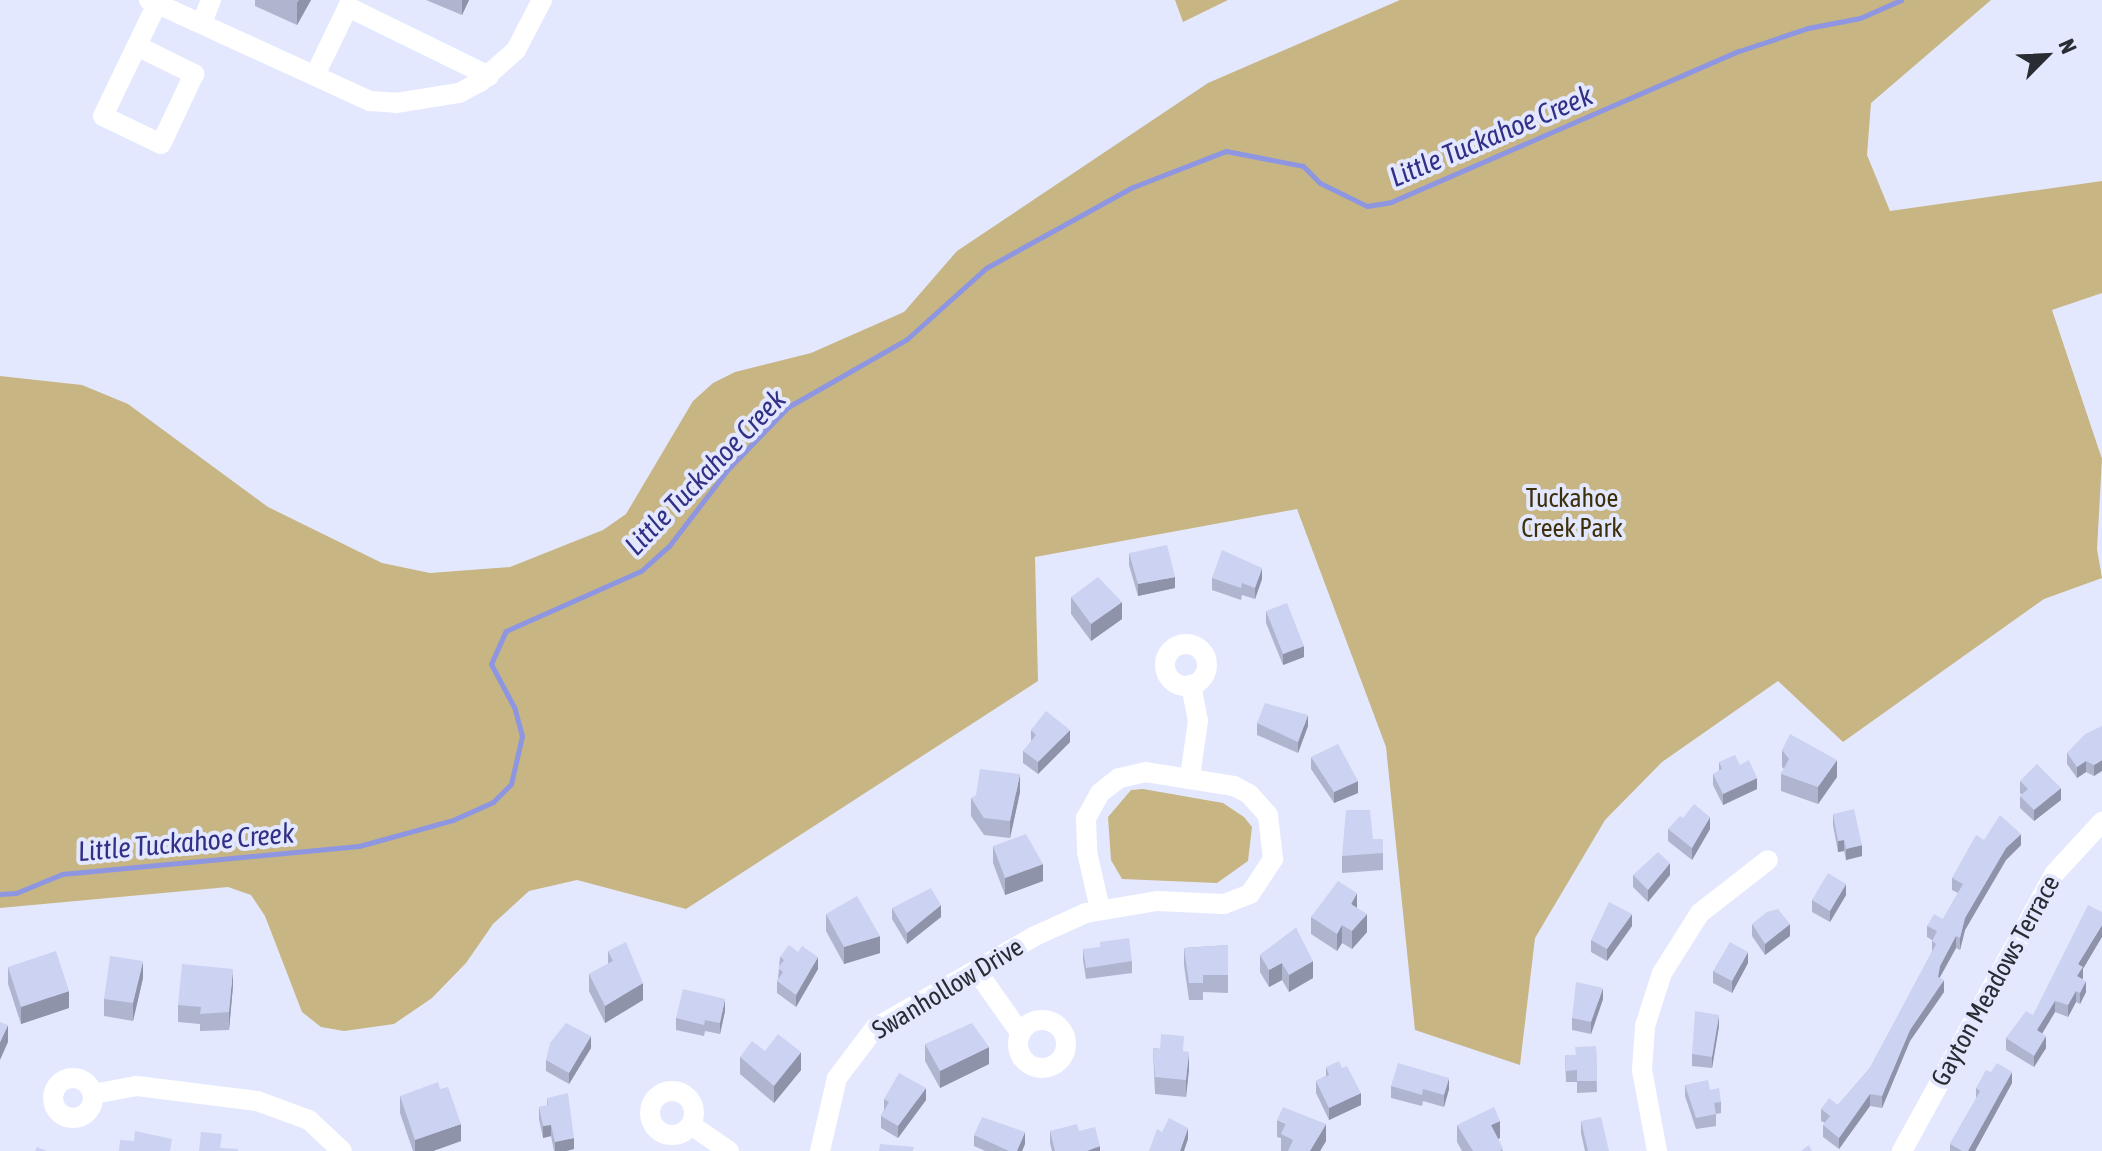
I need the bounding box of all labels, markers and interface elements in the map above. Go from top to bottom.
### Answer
north arrow [2006,16,2086,96]
text: N [2053,35,2082,57]
water label: Little Tuckahoe Creek [1385,78,1597,194]
water label: Little Tuckahoe Creek [618,382,792,562]
park label: Tuckahoe Creek Park [1521,483,1623,544]
water label: Little Tuckahoe Creek [76,816,296,868]
street label: Gayton Meadows Terrace [1925,870,2067,1092]
street label: Swanhollow Drive [867,932,1029,1046]

